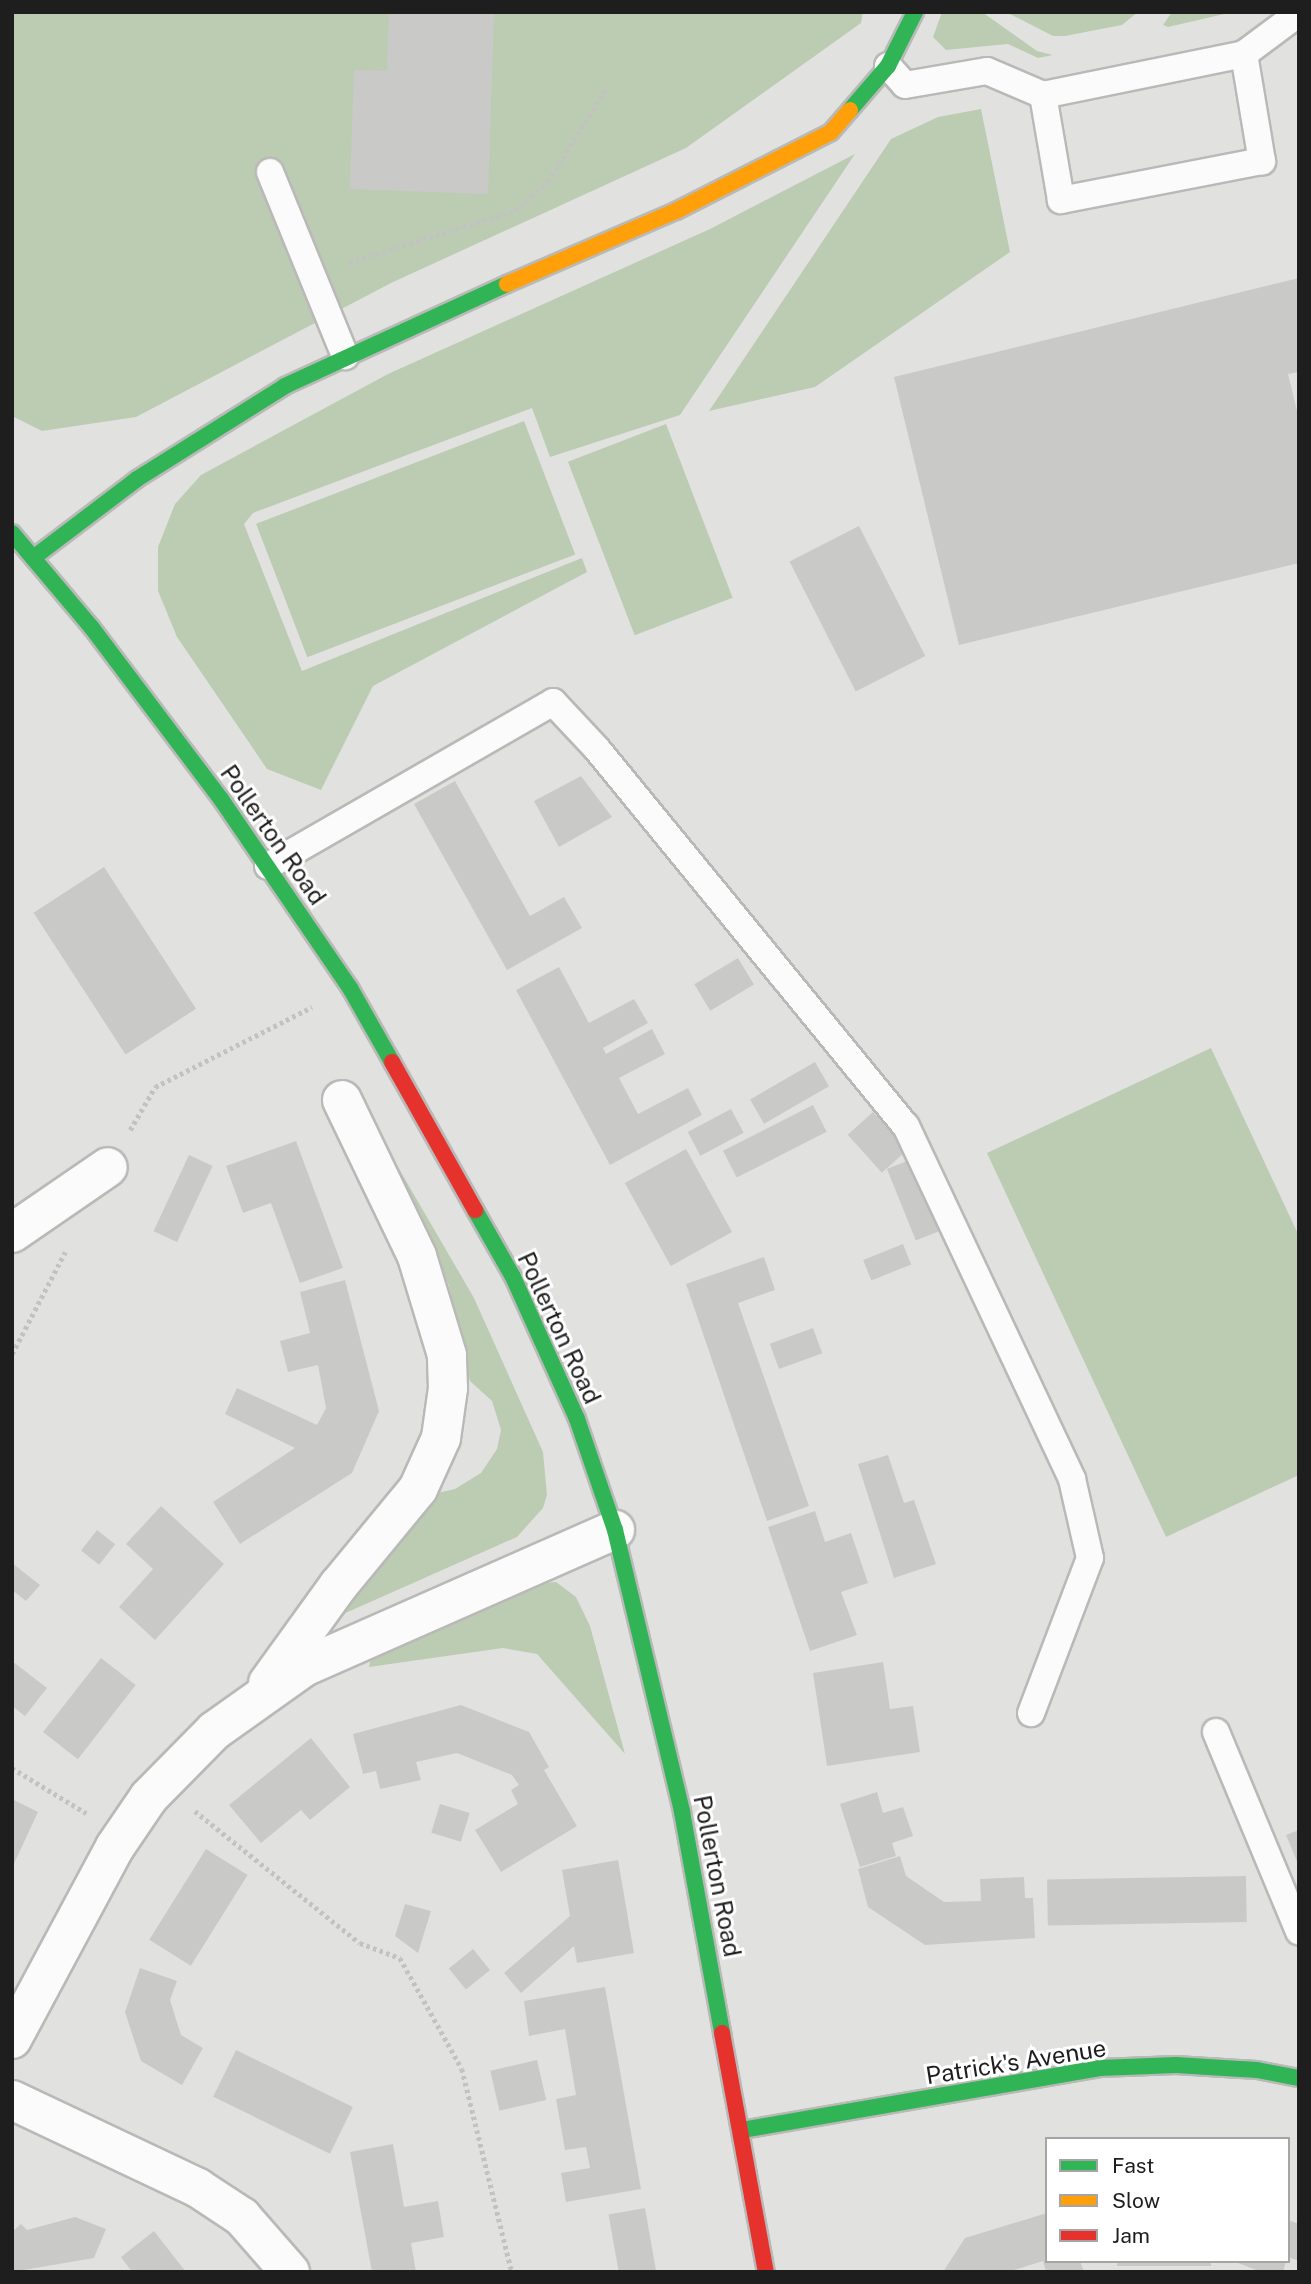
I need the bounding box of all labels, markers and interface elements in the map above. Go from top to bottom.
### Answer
street label: Pollerton Road [214,760,332,910]
street label: Pollerton Road [511,1248,607,1408]
street label: Pollerton Road [687,1793,747,1959]
street label: Patrick's Avenue [924,2034,1108,2090]
legend [1045,2137,1290,2263]
text: Fast [1112,2153,1154,2178]
text: Slow [1112,2188,1160,2213]
text: Jam [1112,2223,1150,2248]

